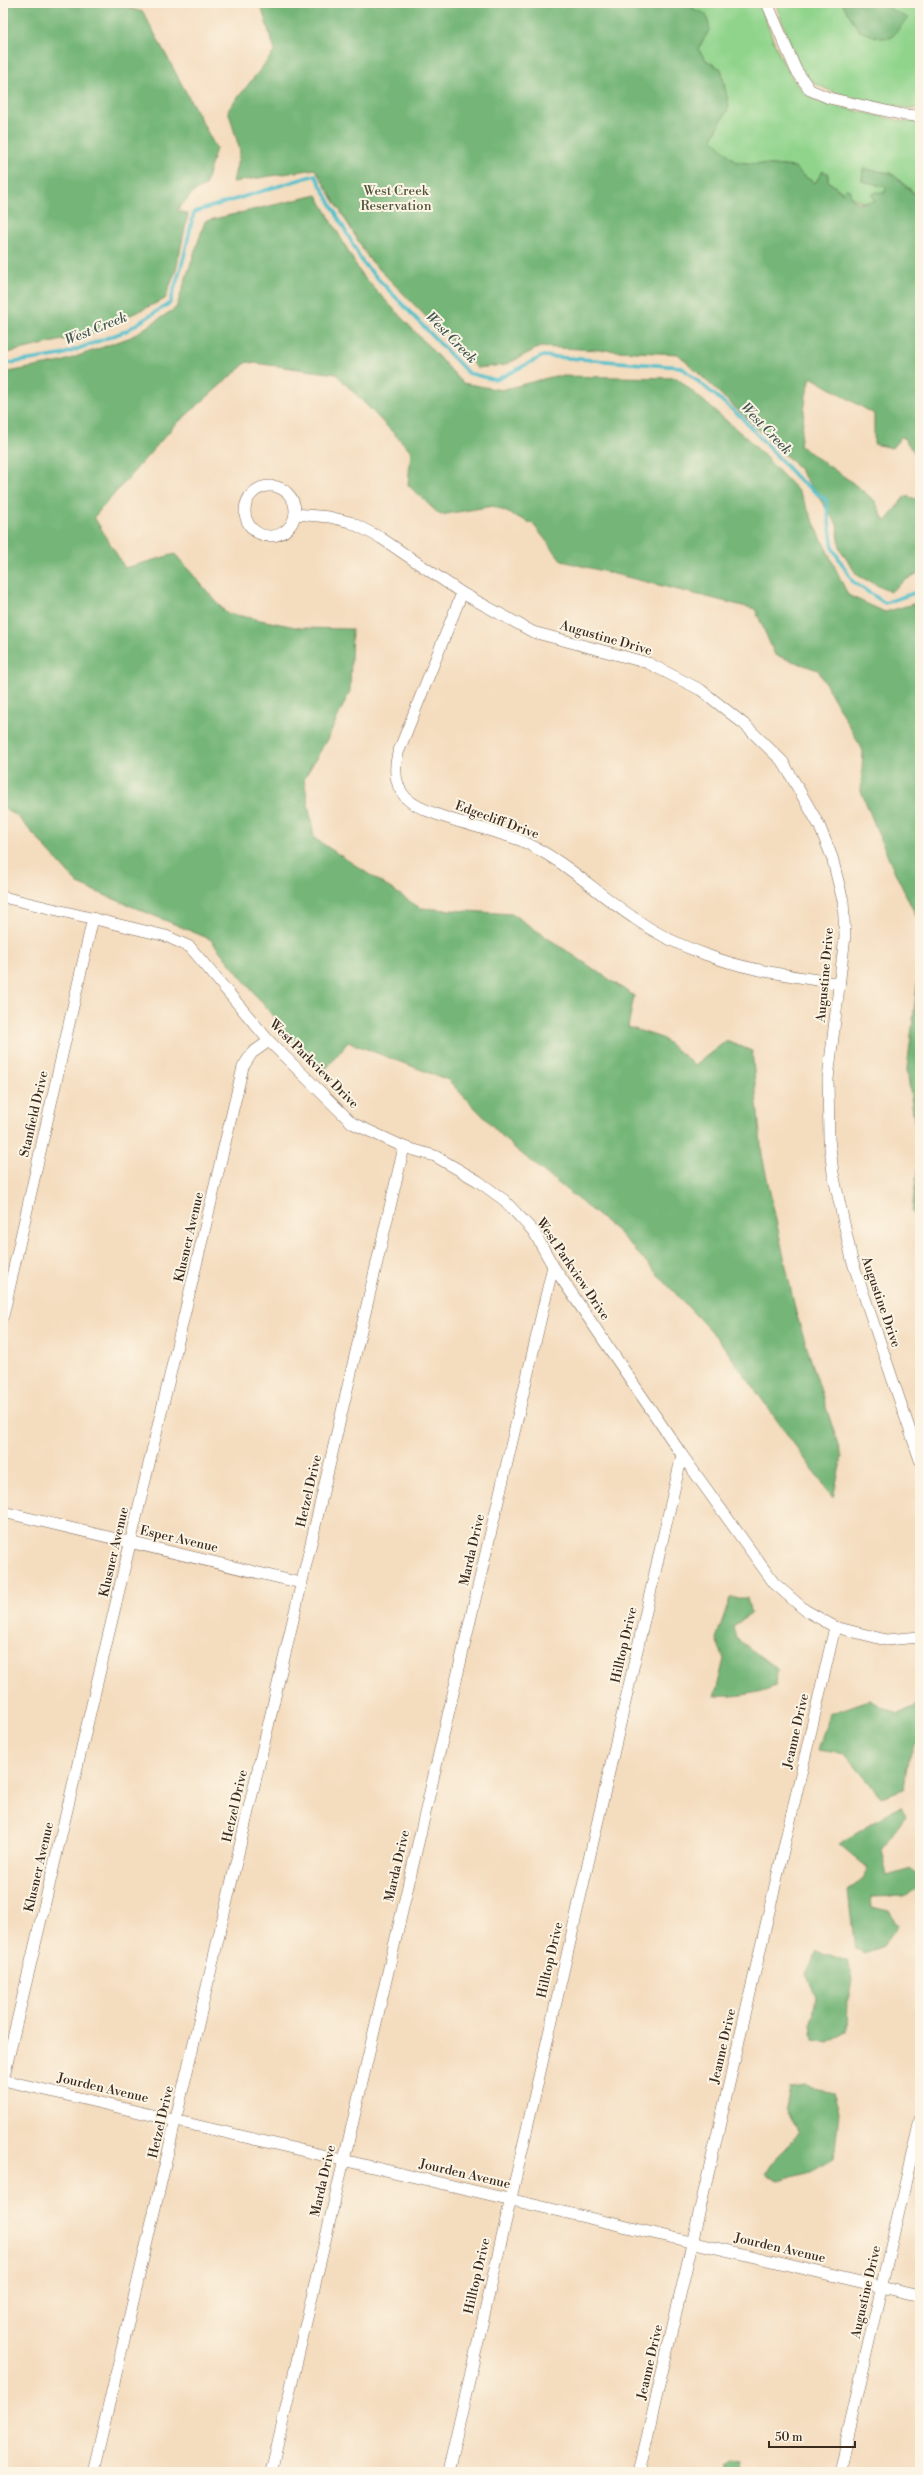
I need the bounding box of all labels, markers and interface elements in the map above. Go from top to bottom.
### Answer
park label: West Creek Reservation [361,183,432,214]
water label: West Creek [62,308,130,350]
water label: West Creek [421,308,481,368]
water label: West Creek [737,399,795,459]
street label: Augustine Drive [557,617,654,659]
street label: Edgecliff Drive [453,797,542,843]
street label: Augustine Drive [813,926,837,1024]
street label: West Parkview Drive [265,1015,362,1112]
street label: Stanfield Drive [16,1069,52,1159]
street label: Klusner Avenue [171,1190,207,1284]
street label: West Parkview Drive [532,1214,613,1323]
street label: Augustine Drive [858,1253,904,1350]
street label: Hetzel Drive [293,1453,325,1529]
street label: Klusner Avenue [96,1505,132,1599]
street label: Marda Drive [456,1512,488,1588]
street label: Esper Avenue [138,1522,220,1556]
street label: Hilltop Drive [607,1605,641,1685]
street label: Jeanne Drive [779,1691,813,1771]
street label: Hetzel Drive [219,1768,251,1844]
street label: Klusner Avenue [21,1820,57,1914]
street label: Marda Drive [381,1828,413,1904]
street label: Hilltop Drive [533,1920,567,2000]
street label: Jeanne Drive [706,2006,740,2086]
street label: Jourden Avenue [55,2070,151,2106]
street label: Hetzel Drive [145,2084,177,2160]
street label: Marda Drive [307,2143,339,2219]
street label: Jourden Avenue [417,2156,513,2192]
street label: Jourden Avenue [732,2230,828,2266]
street label: Hilltop Drive [460,2236,494,2316]
street label: Augustine Drive [847,2243,885,2341]
street label: Jeanne Drive [633,2322,667,2402]
scale bar [769,2423,855,2449]
text: 50 m [775,2430,803,2445]

